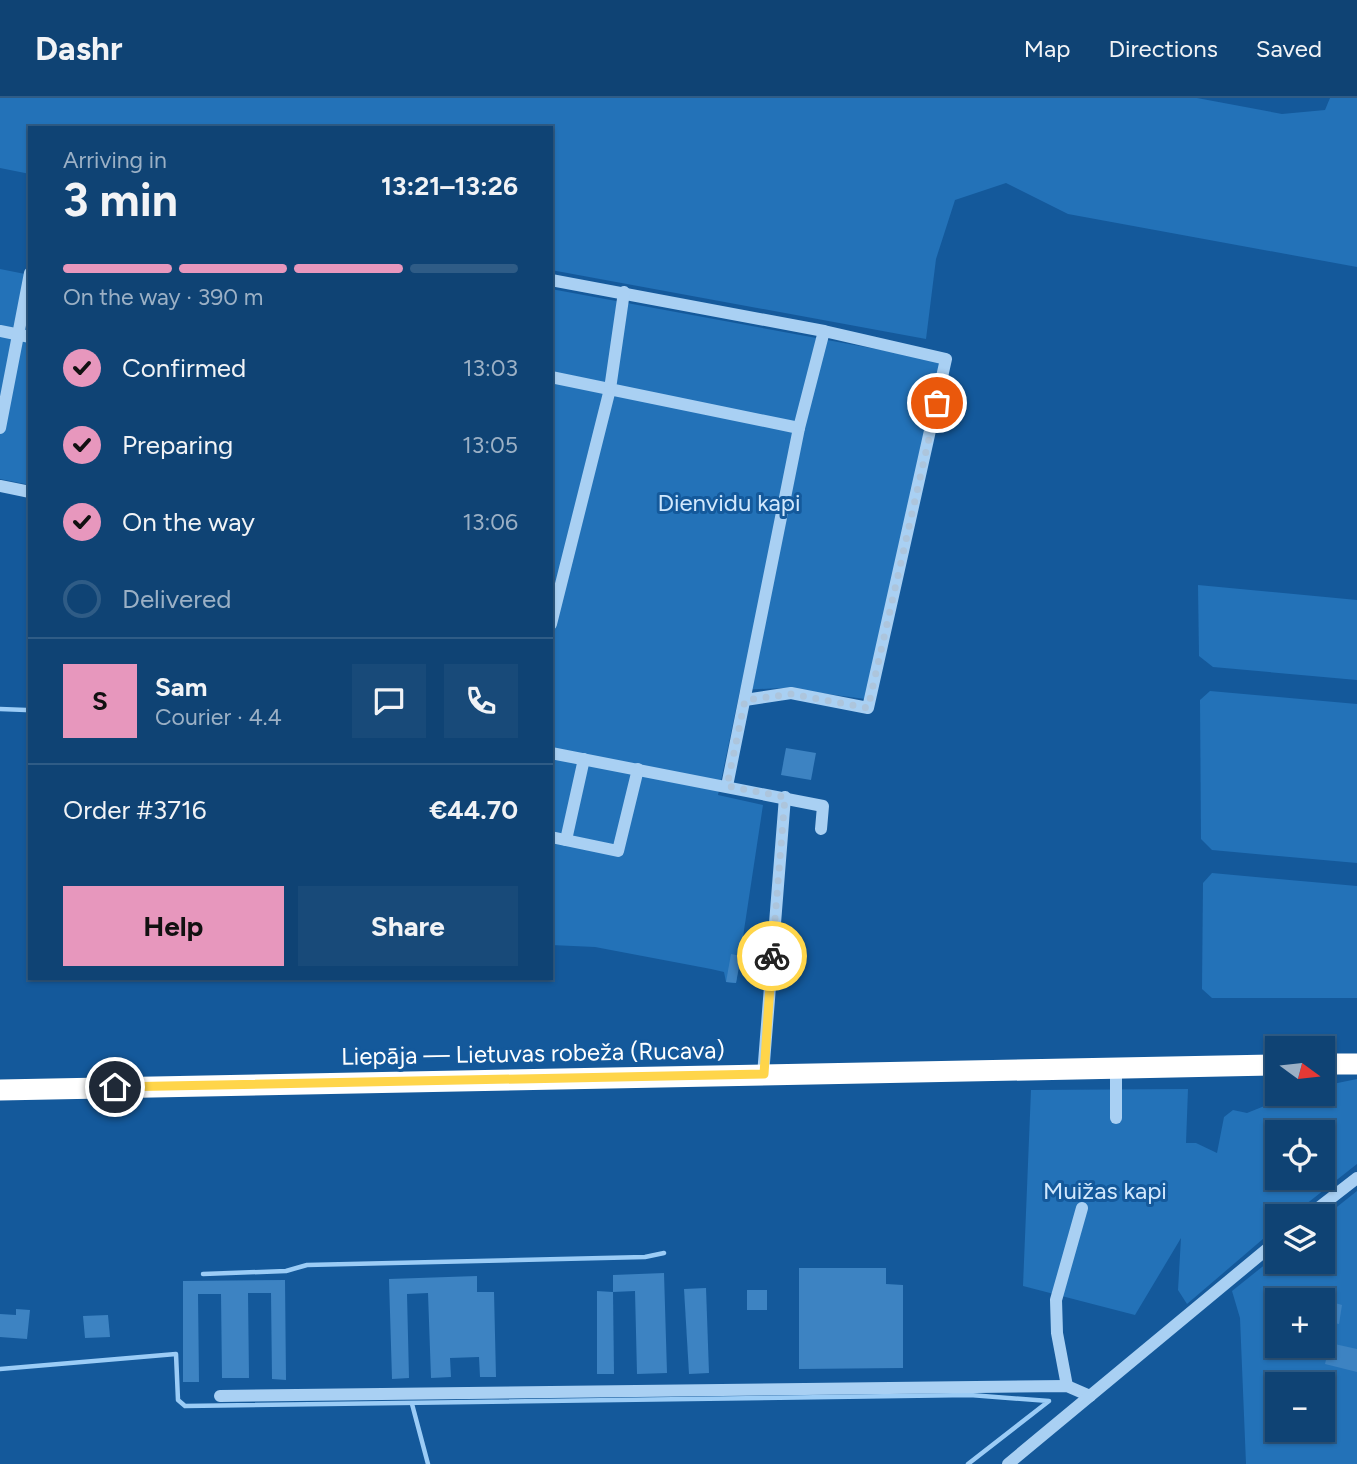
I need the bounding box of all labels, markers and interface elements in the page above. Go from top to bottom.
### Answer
text: Dashr [35,29,122,68]
text: Map [1024,34,1070,63]
text: Directions [1108,34,1218,63]
text: Saved [1256,34,1322,63]
text: Arriving in [63,146,167,174]
text: 13:21–13:26 [381,170,518,202]
text: 3 min [63,172,178,228]
text: On the way · 390 m [63,283,263,311]
icon: check [63,349,101,387]
text: Confirmed [122,352,246,384]
text: 13:03 [463,354,518,382]
pin [907,373,967,433]
icon: bag [918,384,956,422]
icon: check [63,426,101,464]
text: Preparing [122,429,233,461]
text: 13:05 [462,431,518,459]
park label: Dienvidu kapi [657,488,801,517]
icon: check [63,503,101,541]
text: On the way [122,506,255,538]
text: 13:06 [462,508,518,536]
text: Delivered [122,583,231,615]
button: chat [352,664,426,738]
button: phone [444,664,518,738]
text: Sam [155,671,207,703]
text: S [92,685,108,717]
text: Courier · 4.4 [155,703,282,731]
text: Order #3716 [63,794,207,826]
text: €44.70 [429,794,518,826]
button: Help [63,886,284,966]
button: Share [298,886,518,966]
courier [737,921,807,991]
icon: bike [753,937,791,975]
street label: Liepāja — Lietuvas robeža (Rucava) [341,1035,725,1071]
north arrow [1265,1036,1335,1106]
map controls [1265,1036,1335,1442]
pin [85,1057,145,1117]
icon: home [96,1068,134,1106]
button: locate [1265,1120,1335,1190]
park label: Muižas kapi [1043,1176,1167,1205]
button: layers [1265,1204,1335,1274]
button: + [1265,1288,1335,1358]
button: − [1265,1372,1335,1442]

